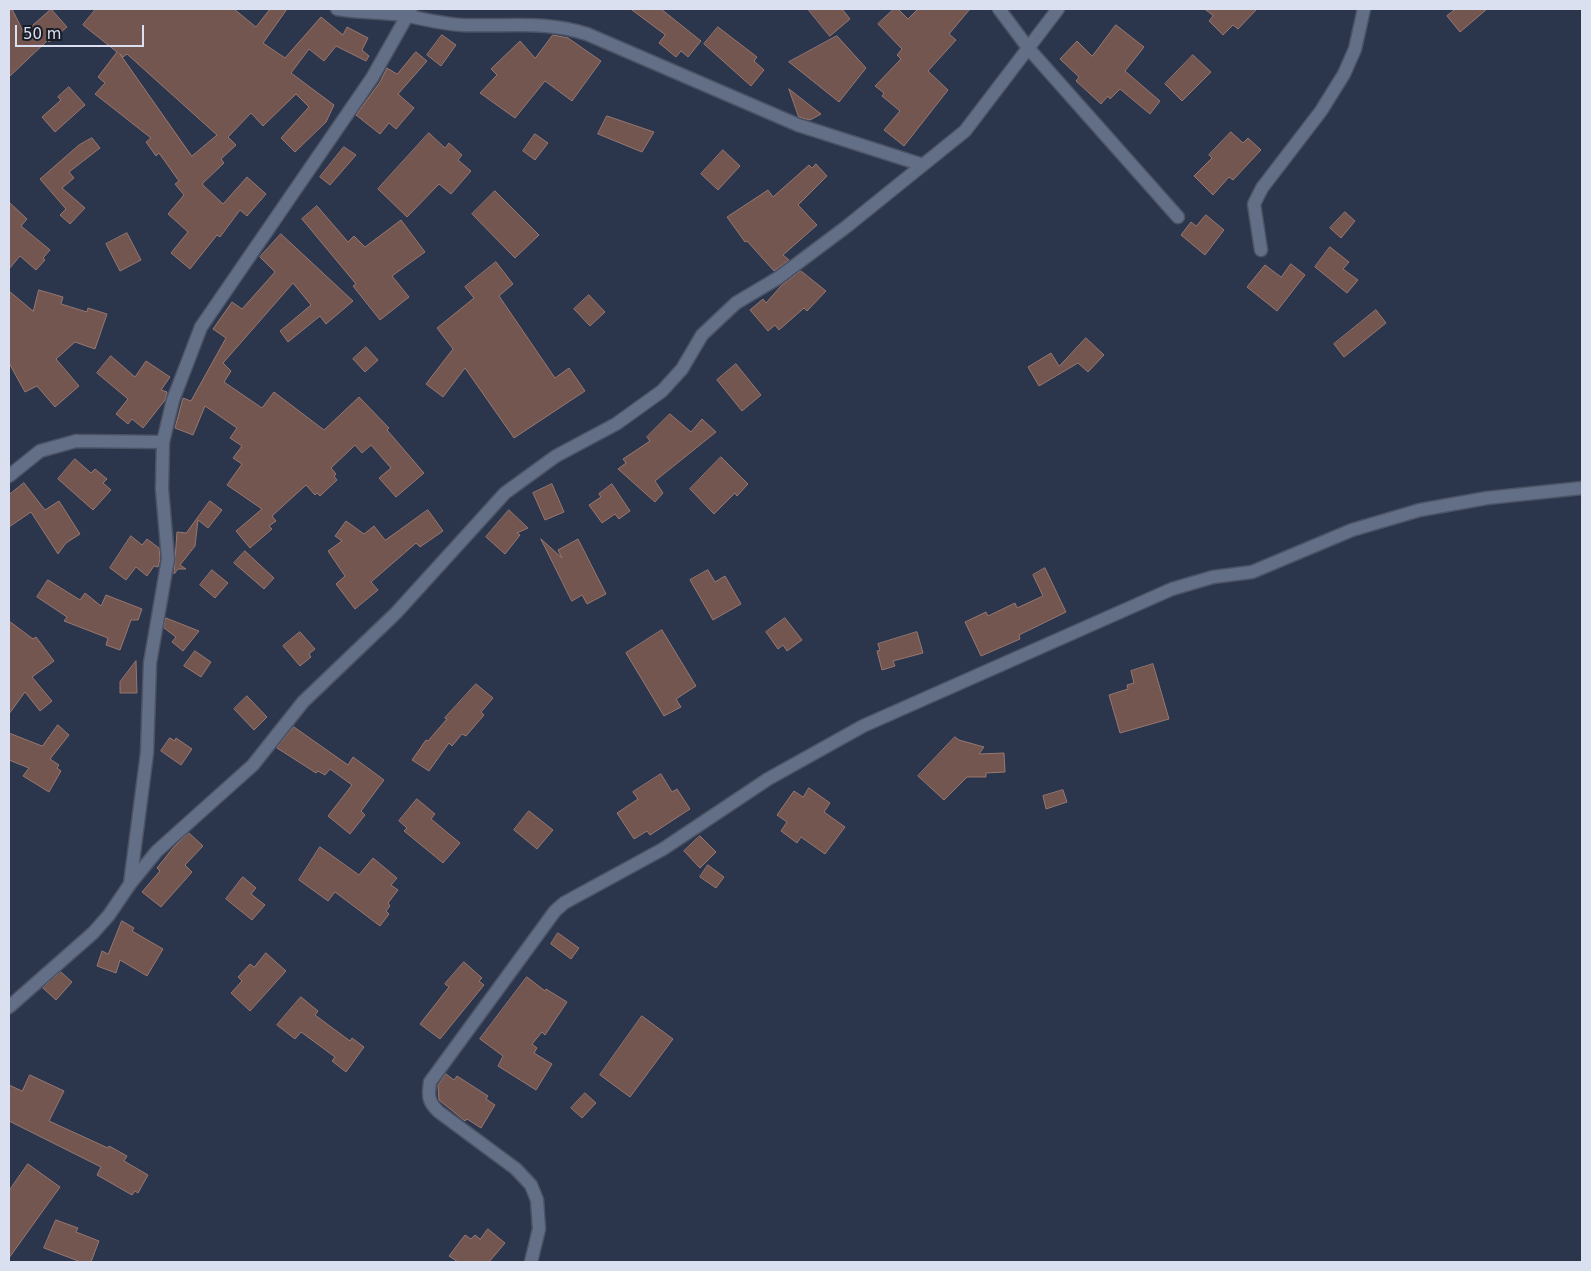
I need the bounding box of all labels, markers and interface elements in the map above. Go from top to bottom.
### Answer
scale bar [18,15,146,47]
text: 50 m [23,25,61,43]

